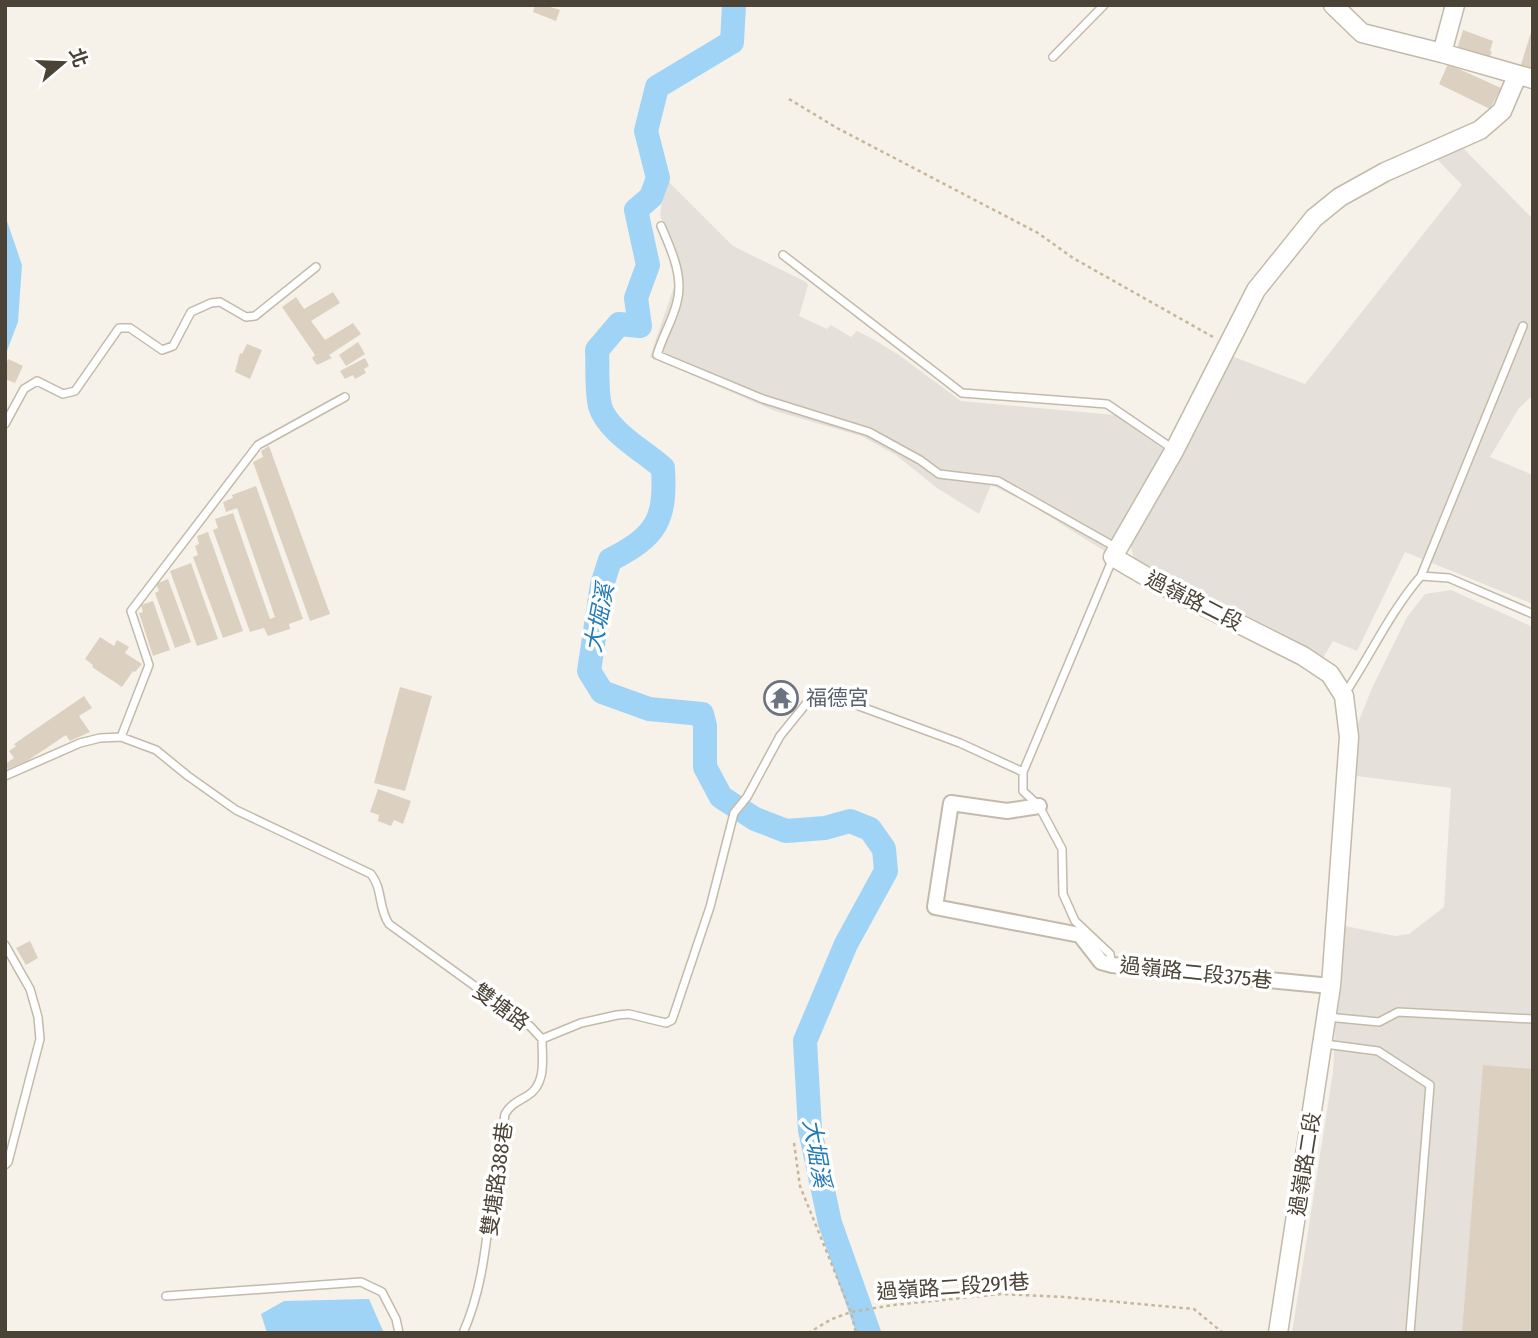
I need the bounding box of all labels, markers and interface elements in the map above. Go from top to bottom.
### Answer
north arrow [28,28,98,98]
text: 北 [65,45,93,70]
street label: 過嶺路二段 [1141,566,1247,636]
water label: 大堀溪 [579,579,620,655]
temple icon: 福德宮 [762,679,800,717]
place label: 福德宮 [806,685,869,711]
street label: 過嶺路二段375巷 [1118,952,1274,994]
street label: 雙塘路 [468,978,534,1036]
street label: 過嶺路二段 [1284,1110,1326,1218]
water label: 大堀溪 [797,1117,837,1192]
street label: 雙塘路388巷 [476,1121,518,1237]
street label: 過嶺路二段291巷 [876,1269,1030,1305]

